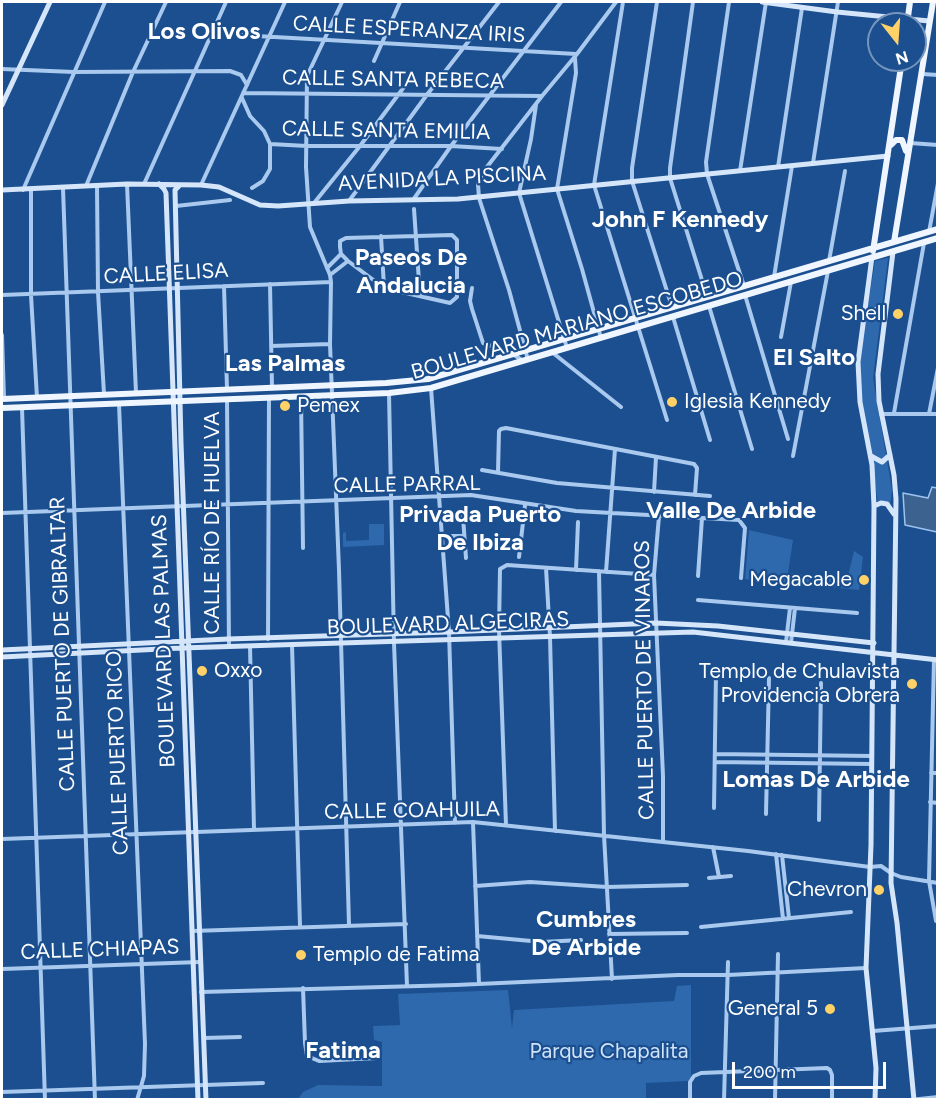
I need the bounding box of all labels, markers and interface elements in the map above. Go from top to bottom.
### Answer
street label: CALLE ESPERANZA IRIS [292,11,526,49]
north arrow [867,12,927,72]
district label: Los Olivos [148,18,260,46]
text: N [893,47,911,69]
street label: CALLE SANTA REBECA [282,65,504,95]
street label: CALLE SANTA EMILIA [282,117,490,145]
street label: AVENIDA LA PISCINA [337,161,547,197]
district label: John F Kennedy [592,206,768,234]
district label: Paseos De Andalucia [355,244,467,300]
street label: CALLE ELISA [103,258,229,290]
street label: BOULEVARD MARIANO ESCOBEDO [408,267,746,385]
place label: Shell [841,301,886,327]
marker: Shell [891,307,905,321]
district label: El Salto [773,344,855,372]
district label: Las Palmas [225,350,345,378]
place label: Iglesia Kennedy [684,389,831,415]
place label: Pemex [297,393,360,419]
marker: Iglesia Kennedy [665,395,679,409]
marker: Pemex [278,399,292,413]
street label: CALLE RÍO DE HUELVA [200,411,226,635]
street label: CALLE PARRAL [333,471,481,499]
street label: CALLE PUERTO DE GIBRALTAR [45,496,81,792]
district label: Valle De Arbide [646,497,816,525]
district label: Privada Puerto De Ibiza [399,501,561,557]
street label: BOULEVARD LAS PALMAS [147,514,181,768]
street label: CALLE PUERTO DE VINAROS [630,540,660,820]
place label: Megacable [749,567,852,593]
marker: Megacable [857,573,871,587]
street label: BOULEVARD ALGECIRAS [326,607,570,641]
street label: CALLE PUERTO RICO [102,650,134,856]
place label: Oxxo [214,658,262,684]
place label: Templo de Chulavista Providencia Obrera [699,659,900,709]
marker: Oxxo [195,664,209,678]
marker: Templo de Chulavista Providencia Obrera [905,677,919,691]
district label: Lomas De Arbide [722,766,910,794]
street label: CALLE COAHUILA [324,797,500,825]
place label: Chevron [787,877,867,903]
marker: Chevron [872,883,886,897]
district label: Cumbres De Arbide [531,906,641,962]
street label: CALLE CHIAPAS [20,935,180,965]
place label: Templo de Fatima [313,942,479,968]
marker: Templo de Fatima [294,948,308,962]
place label: General 5 [728,996,818,1022]
marker: General 5 [823,1002,837,1016]
district label: Fatima [305,1037,381,1065]
park label: Parque Chapalita [529,1039,689,1065]
scale bar [735,1050,890,1088]
text: 200 m [743,1061,796,1083]

